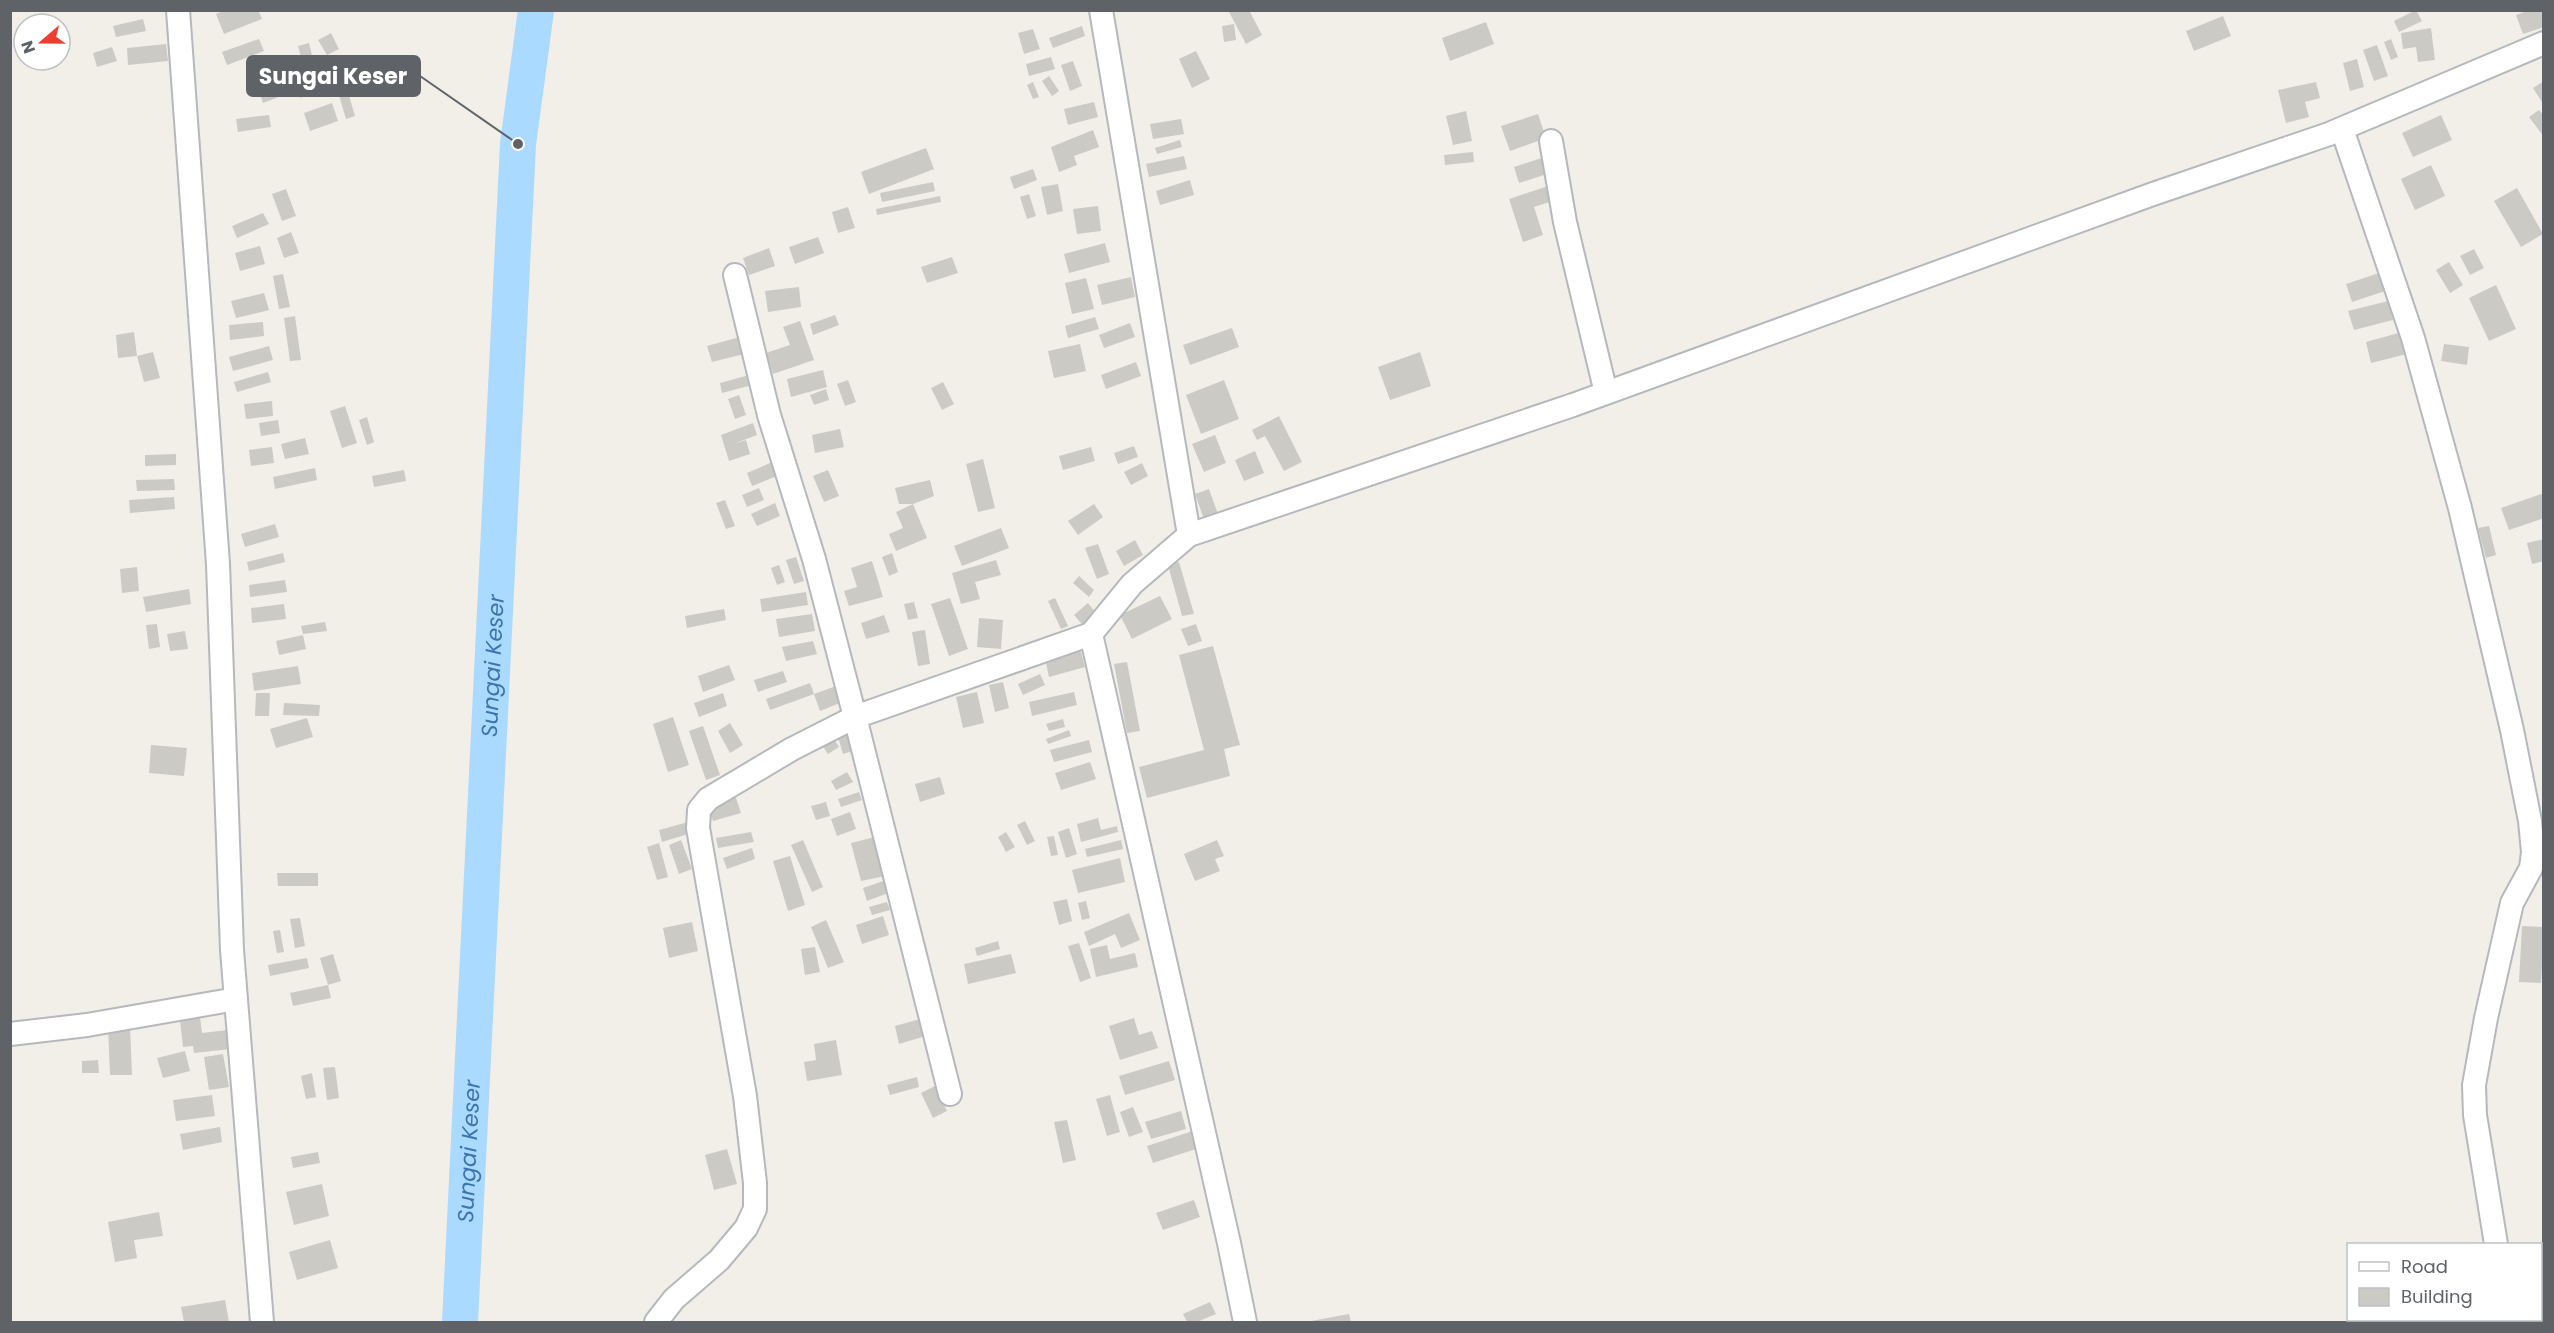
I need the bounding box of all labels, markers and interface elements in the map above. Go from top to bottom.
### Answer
north arrow [12,12,72,72]
text: N [16,37,41,57]
callout: Sungai Keser [247,56,420,96]
text: Sungai Keser [259,61,407,92]
water label: Sungai Keser [474,593,512,738]
water label: Sungai Keser [450,1078,488,1223]
legend [2347,1243,2542,1321]
text: Road [2401,1254,2448,1279]
text: Building [2401,1284,2473,1309]

